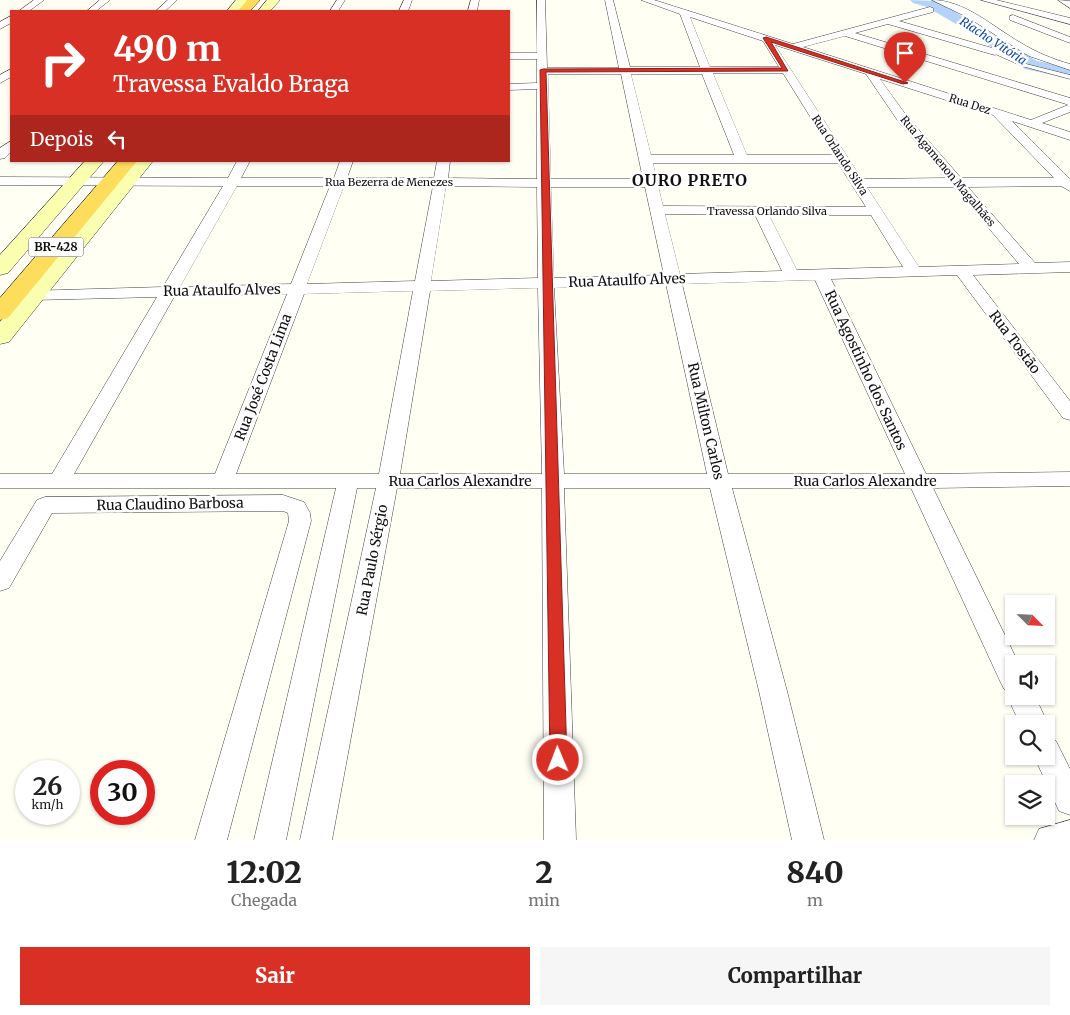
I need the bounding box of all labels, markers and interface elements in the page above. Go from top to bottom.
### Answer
water label: Riacho Vitória [957,13,1030,68]
text: 490 m [113,27,221,71]
icon: right [30,30,95,95]
pin [884,32,926,83]
icon: arrive [891,39,919,67]
text: Travessa Evaldo Braga [113,70,349,98]
street label: Rua Dez [947,91,993,117]
street label: Rua Orlando Silva [809,112,871,198]
street label: Rua Agamenon Magalhães [897,113,999,229]
icon: left [103,125,131,153]
text: Depois [30,127,93,151]
district label: OURO PRETO [632,170,748,190]
street label: Rua Bezerra de Menezes [325,175,453,189]
street label: Travessa Orlando Silva [707,204,827,218]
road number: BR-428 [28,238,84,256]
street label: Rua Ataulfo Alves [568,269,686,291]
street label: Rua Ataulfo Alves [163,280,281,300]
street label: Rua Agostinho dos Santos [821,287,911,453]
street label: Rua Tostão [985,307,1045,377]
street label: Rua José Costa Lima [230,311,296,443]
street label: Rua Milton Carlos [684,361,728,481]
street label: Rua Carlos Alexandre [388,472,532,490]
street label: Rua Carlos Alexandre [793,472,937,490]
street label: Rua Claudino Barbosa [96,494,244,514]
street label: Rua Paulo Sérgio [352,503,392,617]
north arrow [1005,595,1055,645]
map controls [1005,595,1055,825]
button: sound [1005,655,1055,705]
button: search [1005,715,1055,765]
position arrow [531,733,583,785]
speed limit sign: 30 [90,760,155,825]
text: 26 [33,770,62,802]
button: layers [1005,775,1055,825]
text: km/h [32,797,63,812]
text: 12:02 [226,853,302,891]
text: 2 [535,853,553,891]
text: 840 [786,853,844,891]
text: Chegada [231,890,297,910]
text: min [528,890,560,910]
text: m [807,890,823,910]
button: Sair [20,947,530,1005]
button: Compartilhar [540,947,1050,1005]

